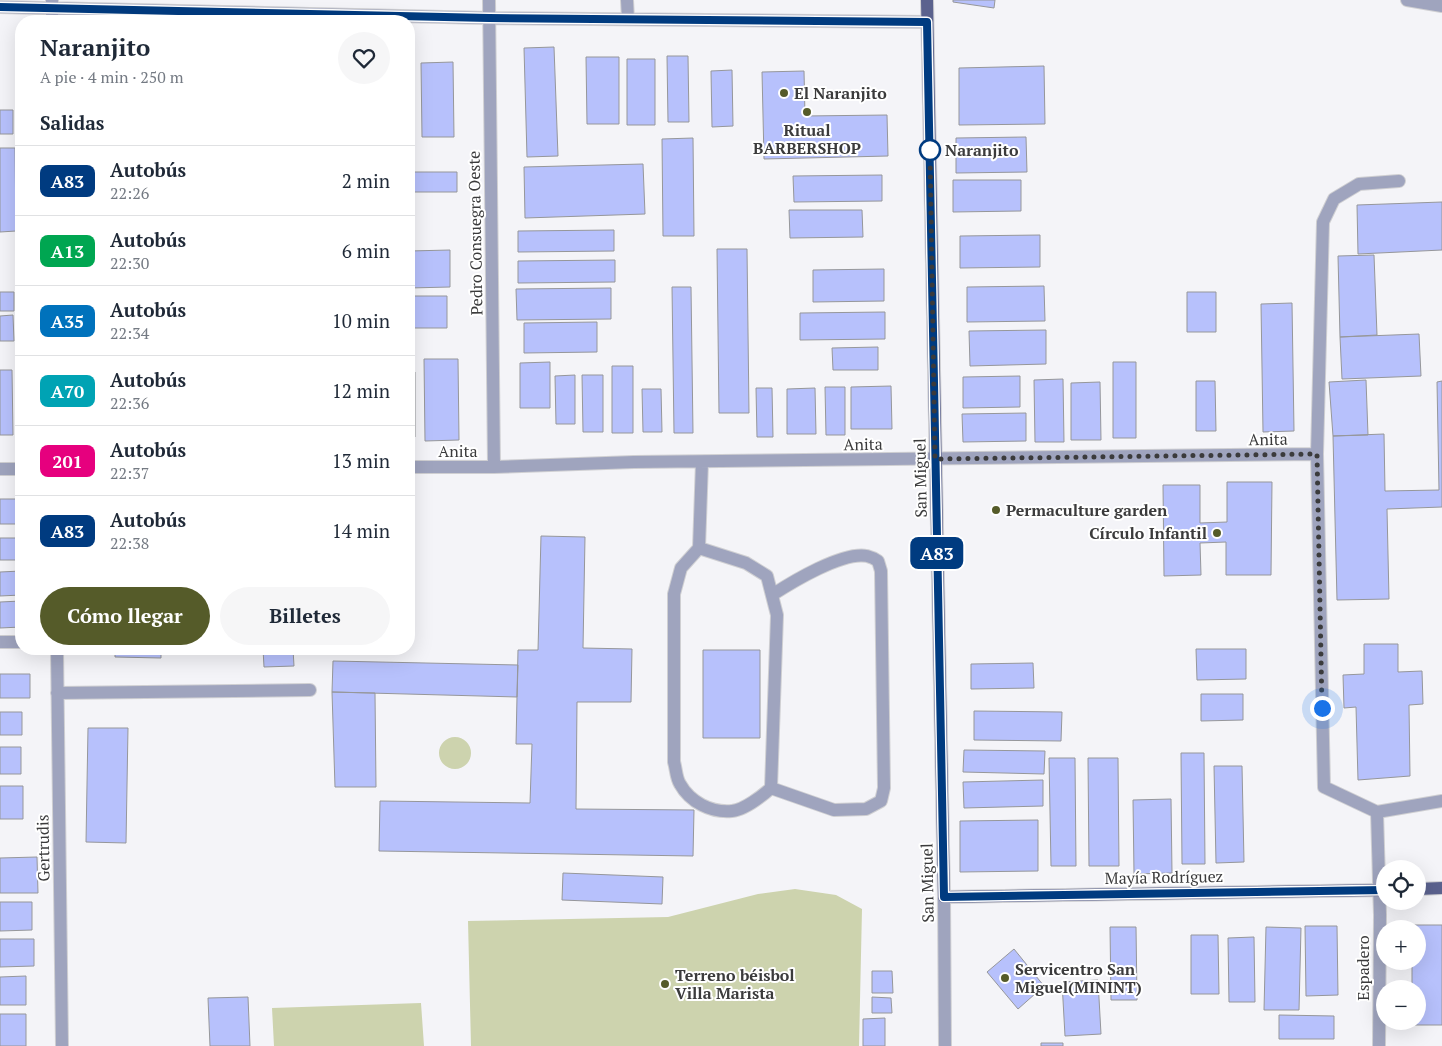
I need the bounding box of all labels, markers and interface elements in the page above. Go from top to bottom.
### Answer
text: Naranjito [40,31,150,63]
button: heart [338,32,390,84]
text: A pie · 4 min · 250 m [40,66,184,88]
place label: El Naranjito [794,82,887,104]
marker: El Naranjito [778,87,790,99]
marker: Ritual BARBERSHOP [801,106,813,118]
text: Salidas [40,110,104,135]
place label: Ritual BARBERSHOP [753,119,861,159]
marker: Naranjito [919,139,941,161]
place label: Naranjito [945,139,1019,161]
street label: Pedro Consuegra Oeste [463,151,487,315]
text: Autobús [110,157,186,182]
text: 2 min [342,168,390,193]
text: A83 [51,169,84,193]
text: 22:26 [110,182,149,204]
text: Autobús [110,227,186,252]
text: 6 min [342,238,390,263]
text: A13 [51,239,84,263]
text: 22:30 [110,252,149,274]
text: Autobús [110,297,186,322]
text: 10 min [332,308,390,333]
text: A35 [51,309,84,333]
text: 22:34 [110,322,149,344]
text: Autobús [110,367,186,392]
text: 12 min [332,378,390,403]
text: A70 [51,379,84,403]
text: 22:36 [110,392,149,414]
street label: Anita [1248,428,1288,450]
street label: Anita [843,433,883,455]
text: Autobús [110,437,186,462]
street label: San Miguel [908,438,932,518]
street label: Anita [438,440,478,462]
text: 13 min [332,448,390,473]
text: 201 [52,449,83,473]
text: 22:37 [110,462,149,484]
place label: Permaculture garden [1006,499,1168,521]
marker: Permaculture garden [990,504,1002,516]
text: Autobús [110,507,186,532]
text: 14 min [332,518,390,543]
text: A83 [51,519,84,543]
place label: Círculo Infantil [1089,522,1207,544]
marker: Círculo Infantil [1211,527,1223,539]
text: 22:38 [110,532,149,554]
line badge: A83 [908,537,966,569]
text: A83 [920,541,954,565]
button: Cómo llegar [40,587,210,645]
button: Billetes [220,587,390,645]
your location [1310,696,1335,721]
street label: Gertrudis [31,814,55,882]
street label: San Miguel [915,843,939,923]
map controls [1376,860,1426,1030]
button: locate [1376,860,1426,910]
street label: Mayía Rodríguez [1104,865,1224,889]
button: + [1376,920,1426,970]
street label: Espadero [1352,935,1374,1001]
place label: Servicentro San Miguel(MININT) [1015,958,1142,998]
place label: Terreno béisbol Villa Marista [675,964,795,1004]
marker: Servicentro San Miguel(MININT) [999,972,1011,984]
marker: Terreno béisbol Villa Marista [659,978,671,990]
button: − [1376,980,1426,1030]

